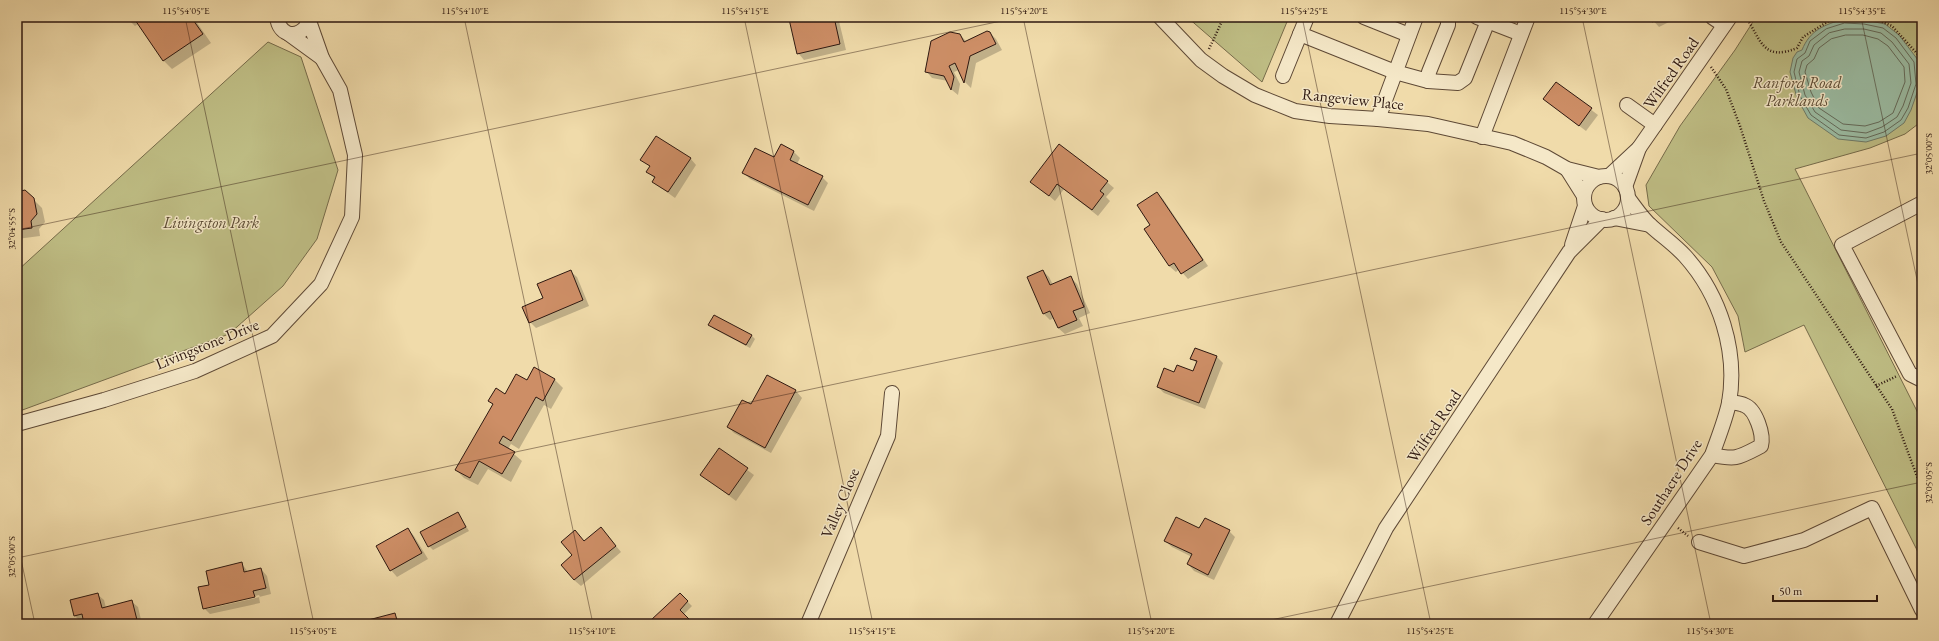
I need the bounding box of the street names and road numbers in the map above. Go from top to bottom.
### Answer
street label: Wilfred Road [1638,32,1704,113]
street label: Rangeview Place [1301,83,1405,115]
street label: Livingstone Drive [152,314,262,374]
street label: Wilfred Road [1402,385,1467,466]
street label: Southacre Drive [1635,435,1707,529]
street label: Valley Close [816,465,864,541]

